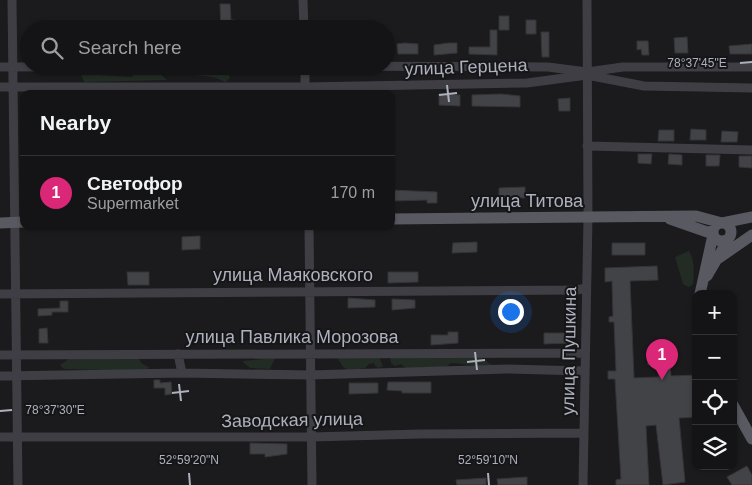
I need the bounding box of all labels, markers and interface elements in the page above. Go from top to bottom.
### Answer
search box [20,20,395,75]
icon: search [38,34,66,62]
text: Search here [78,37,182,58]
street label: улица Герцена [404,55,529,79]
text: 78°37'45"E [667,56,727,70]
text: Nearby [40,111,111,134]
text: Светофор [87,173,183,194]
text: 1 [52,184,60,201]
text: 170 m [331,184,375,201]
street label: улица Титова [471,191,584,211]
text: Supermarket [87,195,179,212]
street label: улица Маяковского [213,265,373,285]
street label: улица Пушкина [558,285,580,416]
map controls [692,290,737,470]
button: + [692,290,737,335]
your location [498,299,524,325]
street label: улица Павлика Морозова [186,327,399,347]
button: − [692,335,737,380]
pin: 1 [646,339,678,380]
button: locate [692,380,737,425]
text: 78°37'30"E [25,403,85,417]
street label: Заводская улица [221,409,364,431]
button: layers [692,425,737,470]
text: 52°59'20"N [159,453,219,467]
text: 52°59'10"N [458,453,518,467]

